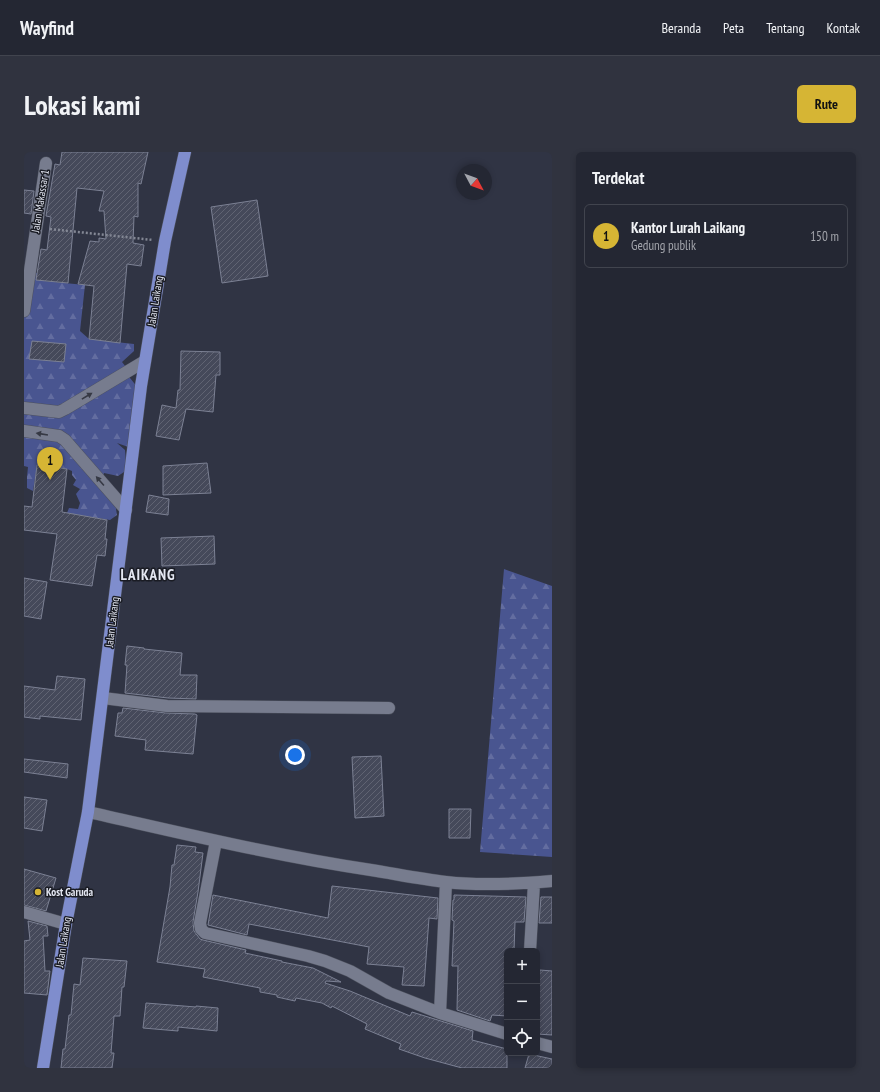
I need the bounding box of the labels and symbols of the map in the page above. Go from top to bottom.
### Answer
north arrow [456,164,492,200]
street label: Jalan Makassar 1 [28,169,52,234]
street label: Jalan Laikang [144,275,166,328]
one-way arrow [81,393,93,400]
one-way arrow [36,431,48,437]
pin: 1 [37,447,63,480]
one-way arrow [95,475,104,486]
district label: LAIKANG [120,565,176,584]
street label: Jalan Laikang [102,596,122,649]
your location [285,745,305,765]
place label: Kost Garuda [46,885,93,899]
marker: Kost Garuda [33,887,43,897]
street label: Jalan Laikang [52,916,74,969]

